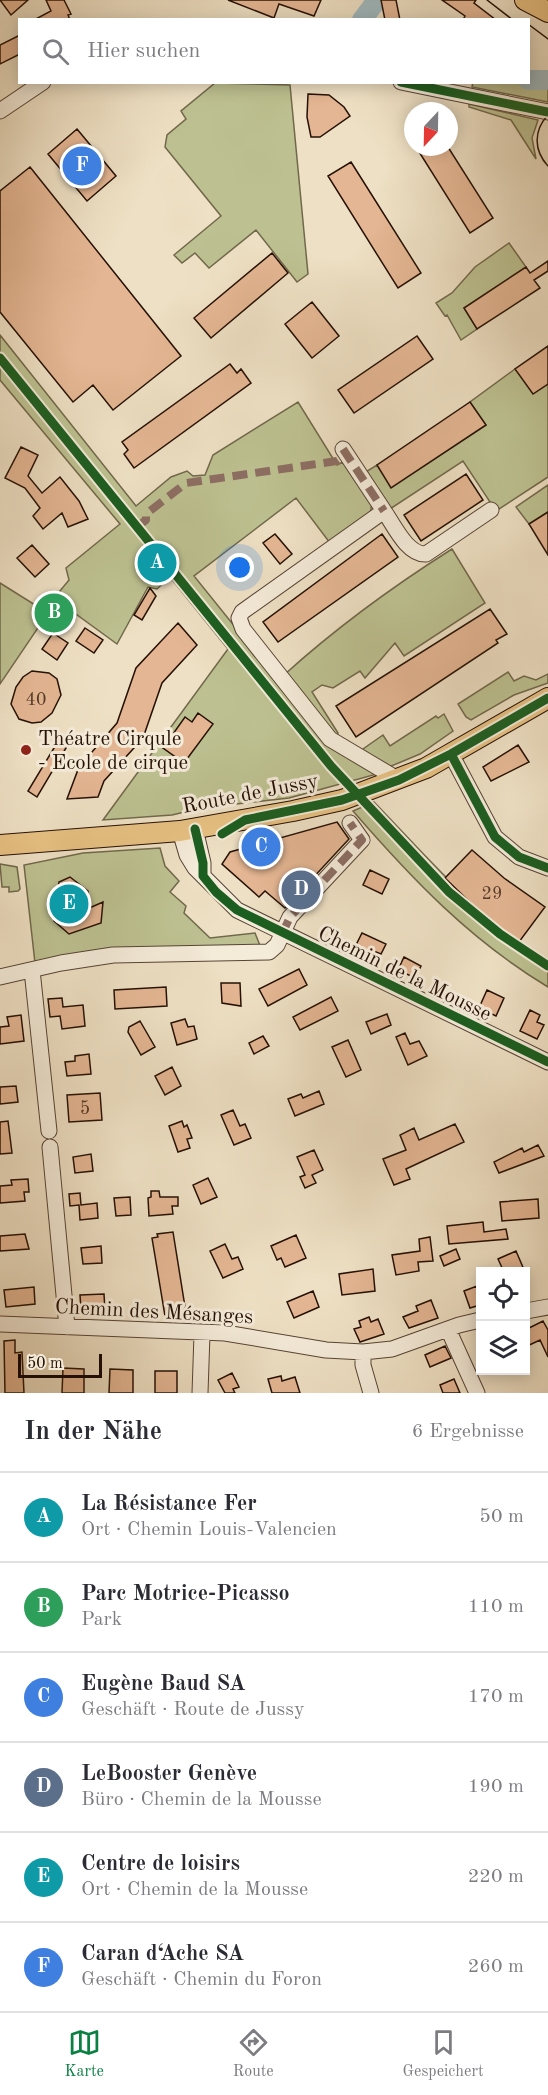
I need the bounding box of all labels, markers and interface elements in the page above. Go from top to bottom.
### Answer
search box [18,18,530,84]
icon: search [39,35,72,68]
text: Hier suchen [87,40,200,62]
north arrow [404,102,458,156]
pin: F [62,144,101,188]
pin: A [138,540,176,586]
your location [225,553,254,582]
pin: B [34,590,74,636]
house number: 40 [26,691,46,709]
place label: Théatre Cirqule - Ecole de cirque [38,729,188,774]
marker: Théatre Cirqule - Ecole de cirque [19,743,33,757]
street label: Route de Jussy [181,771,320,818]
pin: C [242,824,280,870]
pin: D [282,868,320,912]
pin: E [50,882,88,926]
house number: 29 [482,885,502,903]
street label: Chemin de la Mousse [314,923,494,1025]
house number: 5 [80,1100,90,1118]
map controls [476,1267,530,1375]
button: locate [476,1267,530,1321]
street label: Chemin des Mésanges [54,1297,254,1328]
button: layers [476,1321,530,1375]
scale bar [18,1351,102,1378]
text: 50 m [27,1356,63,1372]
text: In der Nähe [24,1419,162,1445]
text: 6 Ergebnisse [412,1422,524,1442]
text: La Résistance Fer [81,1493,257,1515]
text: A [36,1507,51,1527]
text: 50 m [479,1507,524,1527]
text: Ort · Chemin Louis-Valencien [81,1520,337,1540]
text: Parc Motrice-Picasso [81,1583,290,1605]
text: B [36,1597,51,1617]
text: 110 m [468,1597,524,1617]
text: Park [81,1610,122,1630]
text: Eugène Baud SA [81,1673,246,1695]
text: C [37,1687,50,1707]
text: 170 m [468,1687,524,1707]
text: Geschäft · Route de Jussy [81,1700,305,1720]
text: LeBooster Genève [81,1763,257,1785]
text: D [36,1777,51,1797]
text: 190 m [468,1777,524,1797]
text: Büro · Chemin de la Mousse [81,1790,322,1810]
text: Centre de loisirs [81,1853,240,1875]
text: E [37,1867,50,1887]
text: 220 m [468,1867,524,1887]
text: Ort · Chemin de la Mousse [81,1880,308,1900]
text: Caran d‘Ache SA [81,1943,244,1965]
text: F [37,1957,50,1977]
text: 260 m [468,1957,524,1977]
text: Geschäft · Chemin du Foron [81,1970,322,1990]
tab: Karte [64,2026,104,2082]
tab: Route [233,2026,274,2082]
tab: Gespeichert [403,2026,484,2082]

